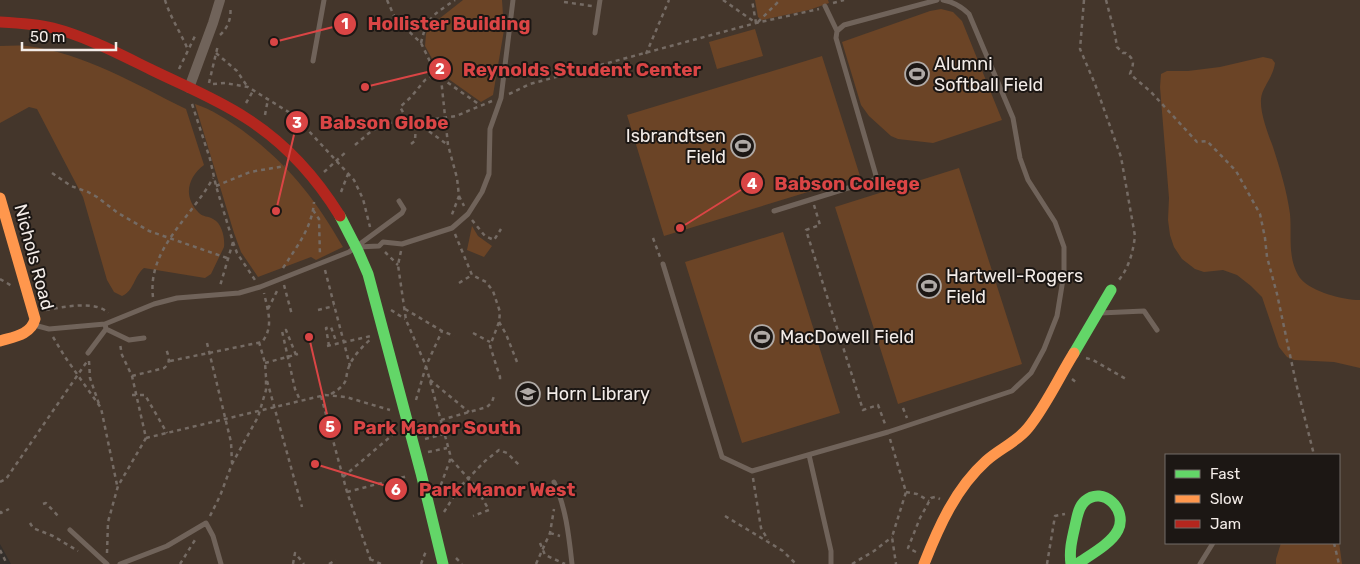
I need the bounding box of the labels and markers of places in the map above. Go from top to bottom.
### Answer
callout: Hollister Building [332,7,541,41]
callout: Reynolds Student Center [427,52,711,86]
place label: Alumni Softball Field [934,53,1043,96]
sports icon: Alumni Softball Field [904,61,930,87]
callout: Babson Globe [285,105,459,139]
place label: Isbrandtsen Field [626,125,726,168]
sports icon: Isbrandtsen Field [730,133,756,159]
callout: Babson College [739,166,930,200]
place label: Hartwell-Rogers Field [946,265,1083,308]
sports icon: Hartwell-Rogers Field [916,273,942,299]
sports icon: MacDowell Field [749,324,775,350]
place label: MacDowell Field [780,326,914,348]
school or university icon: Horn Library [515,381,541,407]
place label: Horn Library [546,383,650,405]
callout: Park Manor South [317,410,531,444]
callout: Park Manor West [383,472,586,506]

